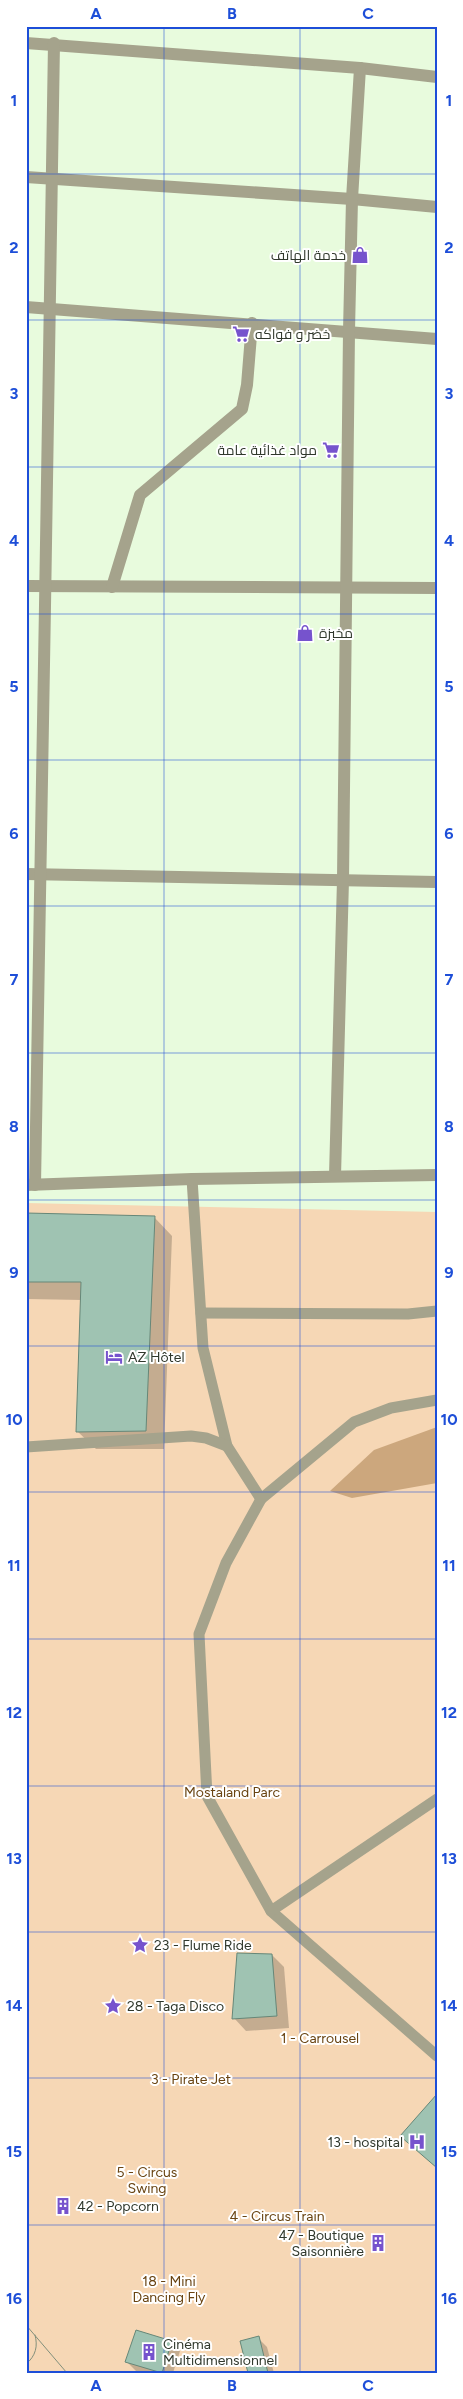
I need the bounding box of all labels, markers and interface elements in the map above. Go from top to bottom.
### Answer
text: A [90,4,102,23]
text: B [227,4,237,23]
text: C [362,4,374,23]
text: 1 [11,91,17,110]
text: 1 [446,91,452,110]
text: 2 [9,238,19,257]
text: 2 [444,238,454,257]
shop icon: خدمة الهاتف [350,245,370,265]
place label: خدمة الهاتف [271,247,346,264]
supermarket icon: خضر و فواكه [231,324,251,344]
place label: خضر و فواكه [255,326,330,343]
text: 3 [10,384,19,403]
text: 3 [445,384,454,403]
supermarket icon: مواد غذائية عامة [321,440,341,460]
place label: مواد غذائية عامة [217,442,317,459]
text: 4 [9,531,19,550]
text: 4 [444,531,454,550]
shop icon: مخبزة [295,623,315,643]
place label: مخبزة [319,625,353,642]
text: 5 [9,677,19,696]
text: 5 [444,677,454,696]
text: 6 [9,824,19,843]
text: 6 [444,824,454,843]
text: 7 [10,970,19,989]
text: 7 [445,970,454,989]
text: 8 [9,1117,19,1136]
text: 8 [444,1117,454,1136]
text: 9 [9,1263,19,1282]
text: 9 [444,1263,454,1282]
hotel icon: AZ Hôtel [104,1347,124,1367]
place label: AZ Hôtel [128,1349,185,1366]
text: 10 [5,1410,23,1429]
text: 10 [440,1410,458,1429]
text: 11 [7,1556,21,1575]
text: 11 [442,1556,456,1575]
text: 12 [6,1703,22,1722]
text: 12 [441,1703,457,1722]
park label: Mostaland Parc [184,1784,280,1801]
text: 13 [6,1849,22,1868]
text: 13 [441,1849,457,1868]
place icon: 23 - Flume Ride [130,1935,150,1955]
place label: 23 - Flume Ride [154,1937,252,1954]
text: 14 [6,1996,22,2015]
place icon: 28 - Taga Disco [103,1996,123,2016]
text: 14 [441,1996,457,2015]
place label: 28 - Taga Disco [127,1998,224,2015]
park label: 1 - Carrousel [281,2030,359,2047]
park label: 3 - Pirate Jet [151,2071,231,2088]
hospital icon: 13 - hospital [407,2132,427,2152]
place label: 13 - hospital [327,2134,403,2151]
text: 15 [6,2142,22,2161]
text: 15 [441,2142,457,2161]
park label: 5 - Circus Swing [117,2164,177,2197]
building icon: 42 - Popcorn [53,2196,73,2216]
place label: 42 - Popcorn [77,2198,159,2215]
park label: 4 - Circus Train [230,2208,325,2225]
place label: 47 - Boutique Saisonnière [278,2227,364,2260]
building icon: 47 - Boutique Saisonnière [368,2233,388,2253]
park label: 18 - Mini Dancing Fly [133,2273,206,2306]
text: 16 [6,2289,22,2308]
text: 16 [441,2289,457,2308]
place label: Cinéma Multidimensionnel [163,2336,277,2369]
building icon: Cinéma Multidimensionnel [139,2342,159,2362]
text: A [90,2376,102,2395]
text: B [227,2376,237,2395]
text: C [362,2376,374,2395]

